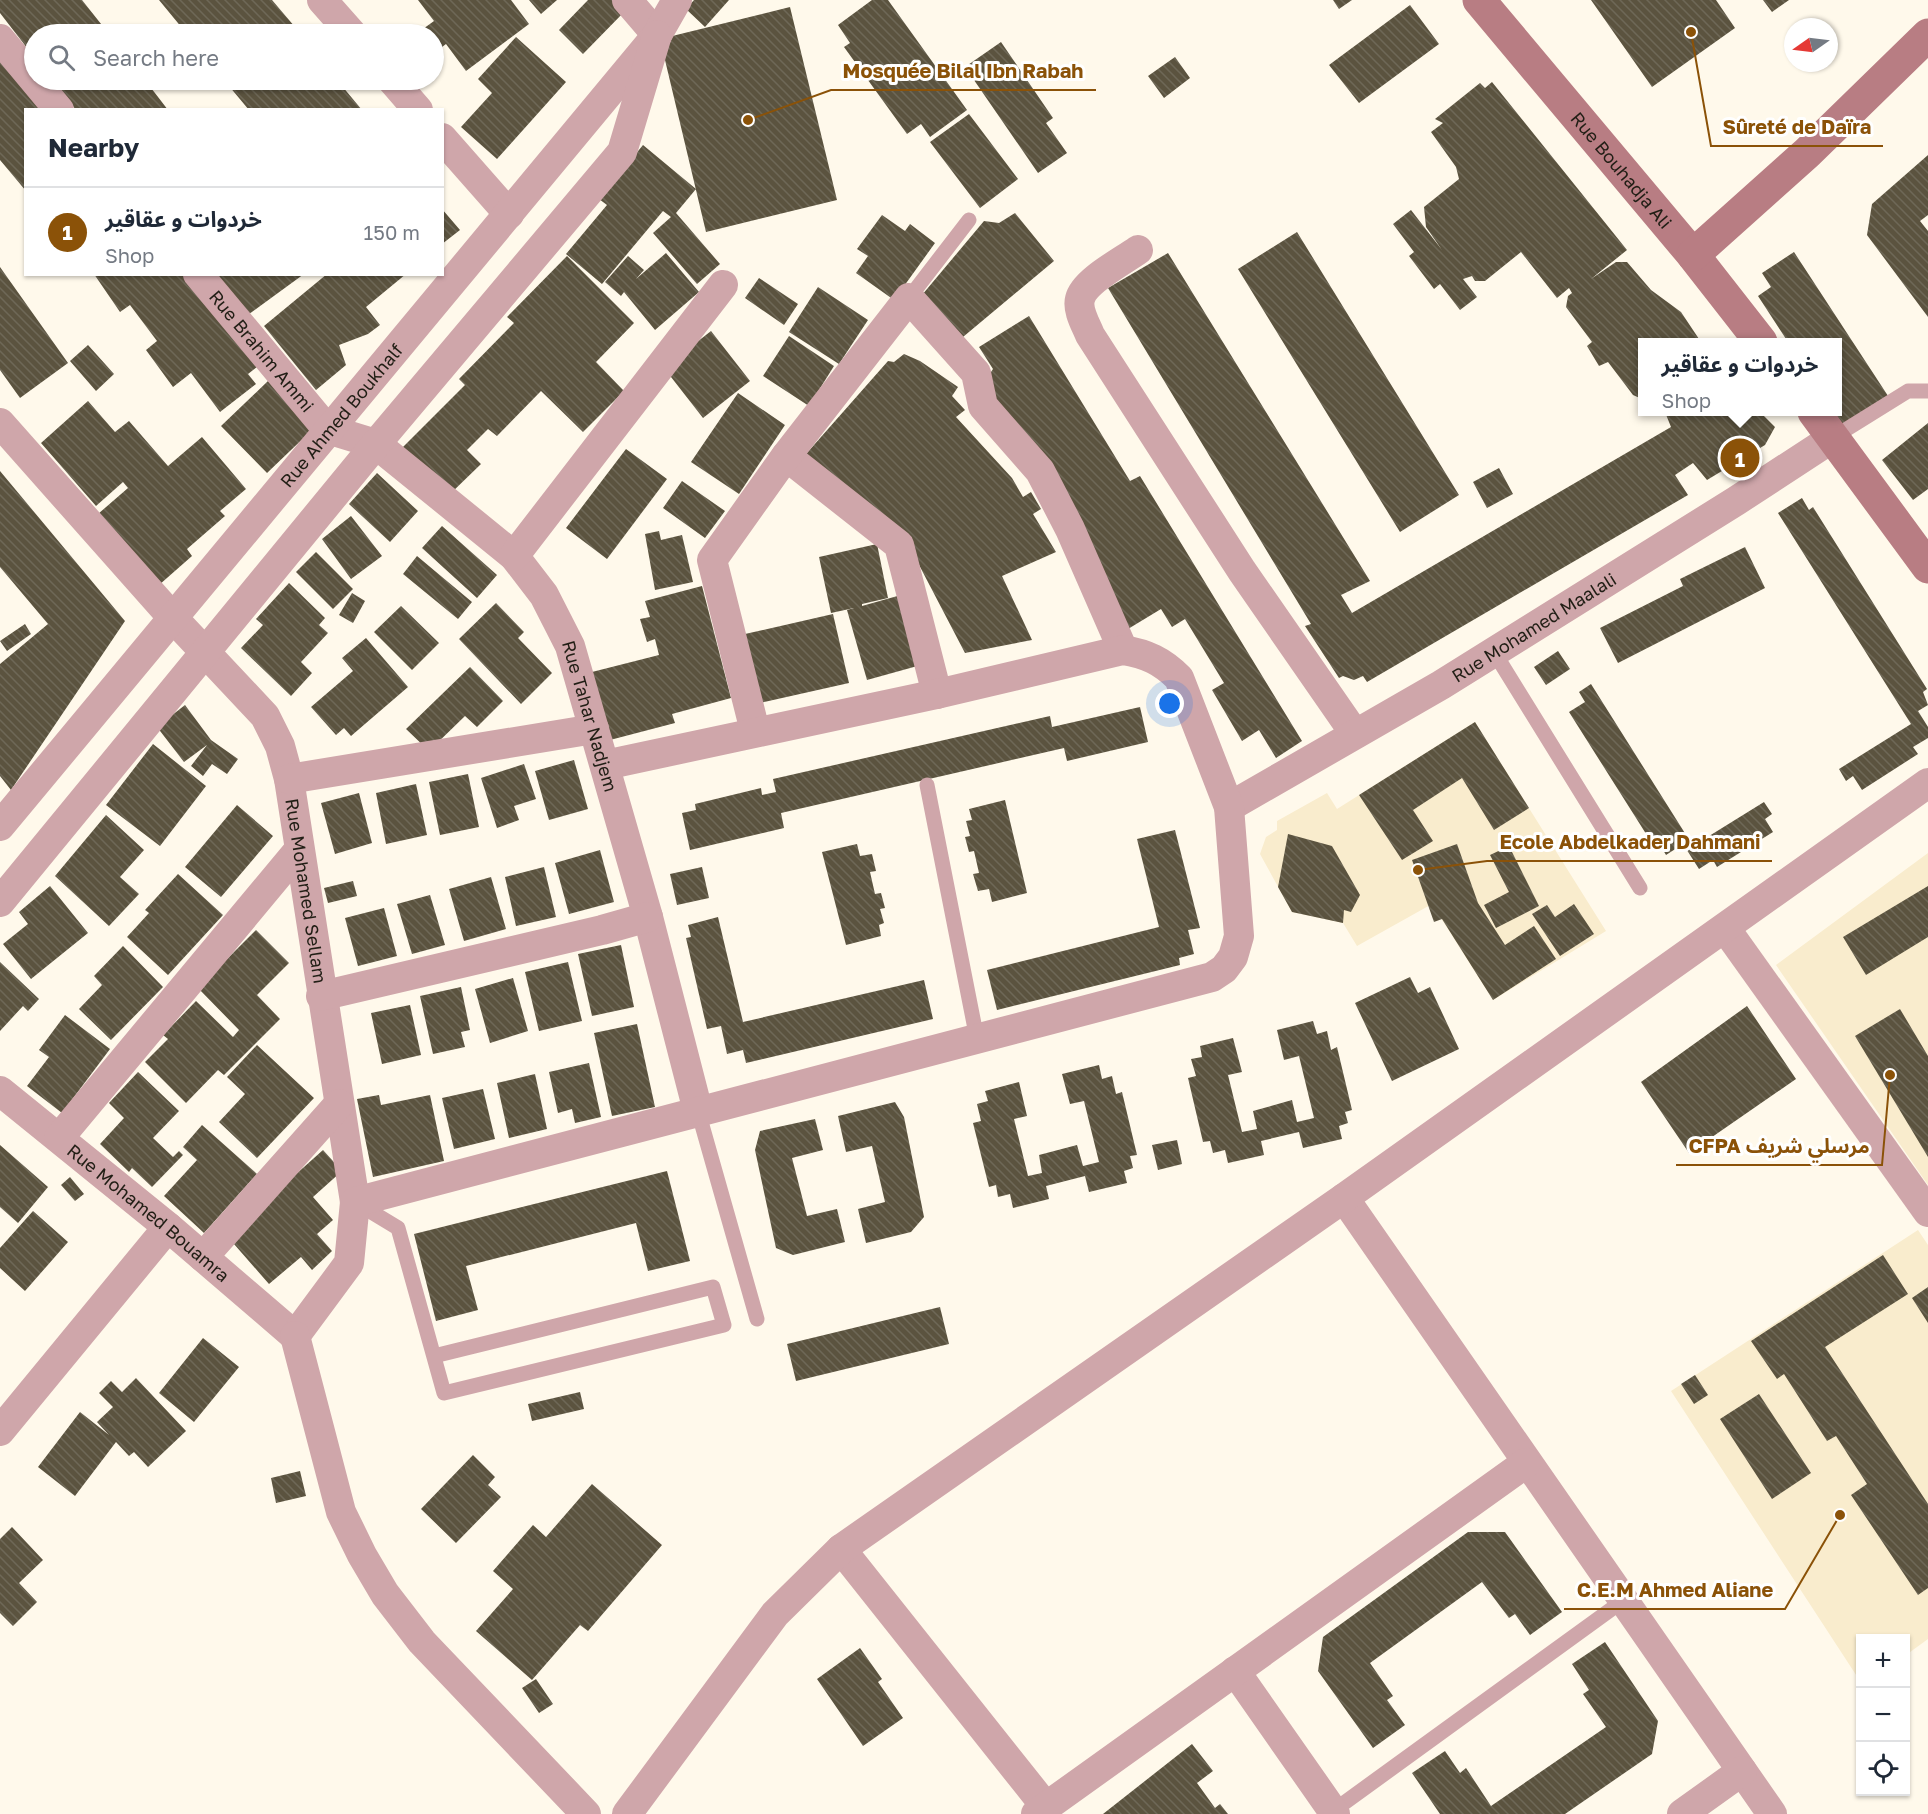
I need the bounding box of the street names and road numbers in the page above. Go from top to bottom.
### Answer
street label: Rue Bouhadja Ali [1566,107,1677,233]
street label: Rue Brahim Ammi [205,285,319,416]
street label: Rue Ahmed Boukhalf [275,339,407,491]
street label: Rue Mohamed Maalali [1448,568,1620,687]
street label: Rue Tahar Nadjem [558,638,622,794]
street label: Rue Mohamed Sellam [281,797,332,985]
street label: Rue Mohamed Bouamra [63,1139,234,1286]

